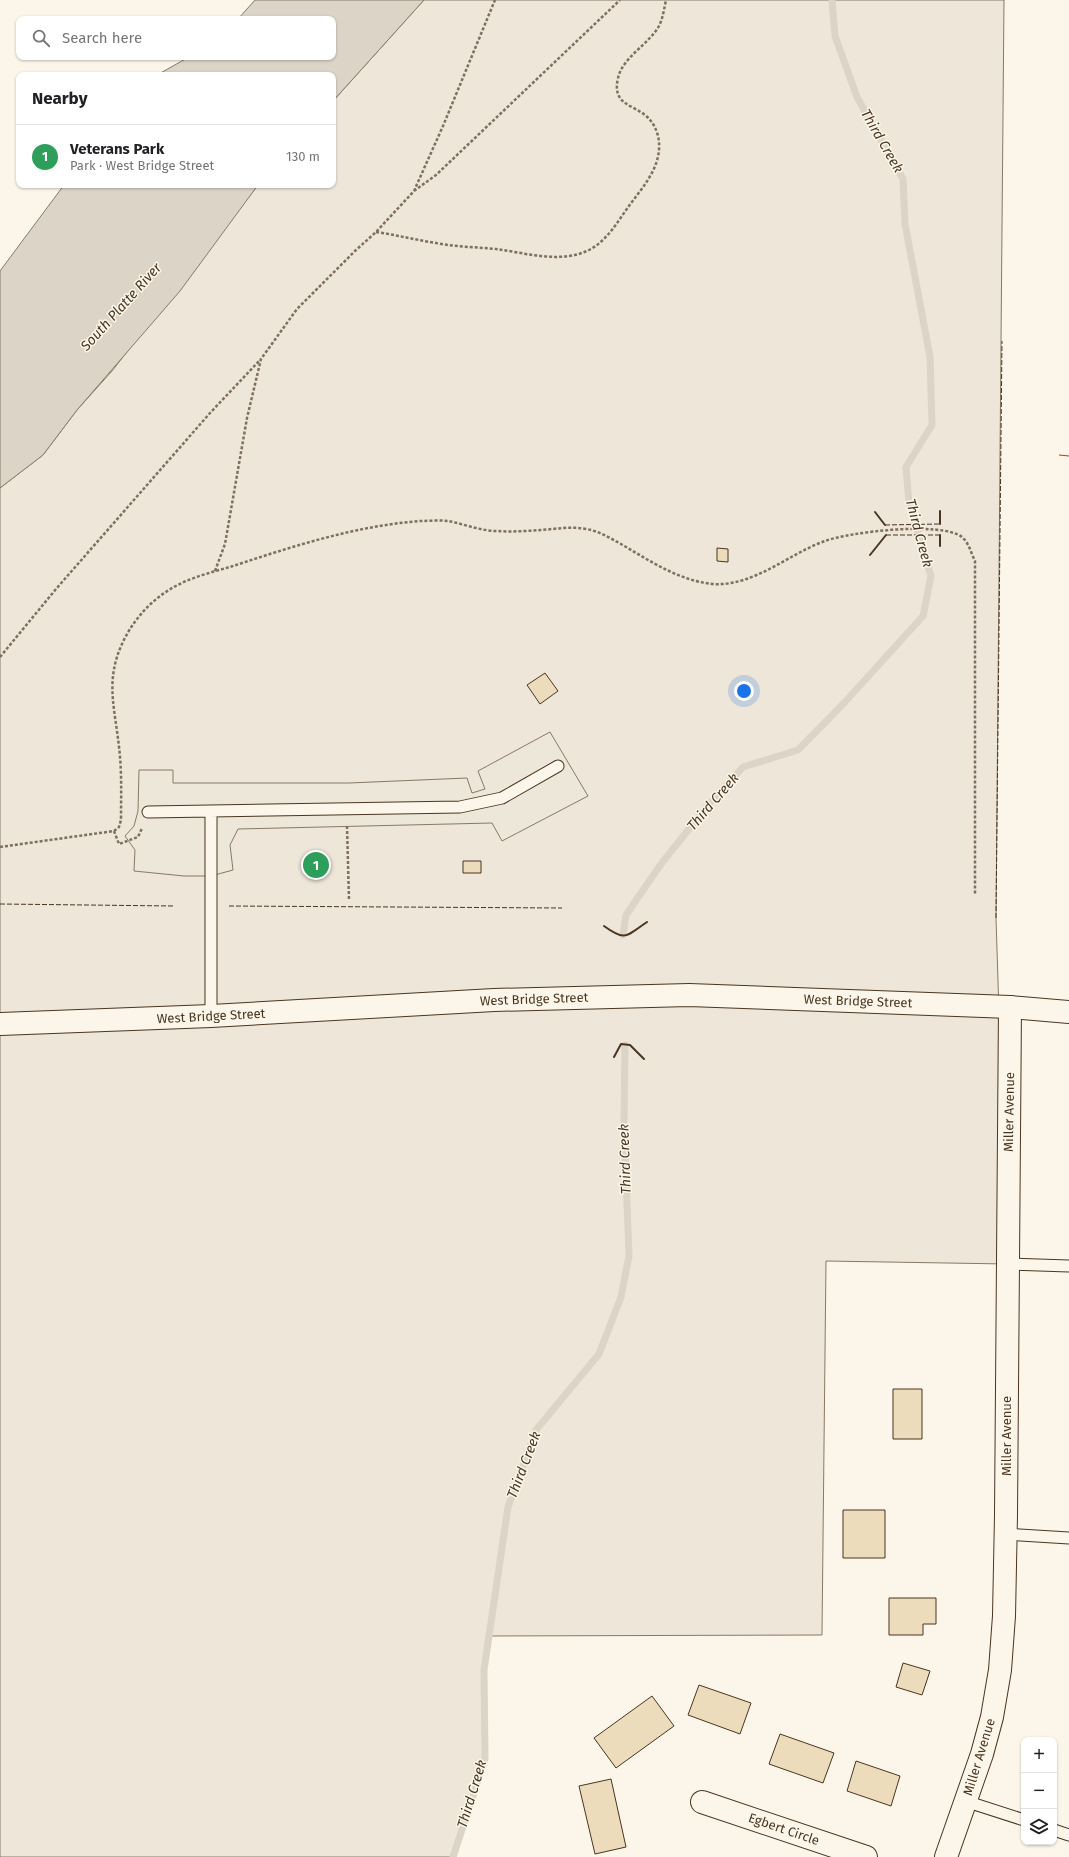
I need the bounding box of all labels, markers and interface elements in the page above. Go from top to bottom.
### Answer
search box [16,16,336,60]
icon: search [30,27,52,49]
text: Search here [62,29,142,47]
text: Nearby [32,88,87,109]
water label: Third Creek [857,106,907,176]
text: Veterans Park [70,140,164,158]
text: 1 [42,149,48,164]
text: 130 m [286,149,320,164]
text: Park · West Bridge Street [70,158,214,173]
water label: South Platte River [76,259,165,355]
water label: Third Creek [902,497,936,570]
your location [734,681,754,701]
water label: Third Creek [683,770,743,834]
pin: 1 [303,850,329,880]
street label: West Bridge Street [479,990,589,1008]
street label: West Bridge Street [803,992,913,1010]
street label: West Bridge Street [156,1006,266,1026]
street label: Miller Avenue [1001,1072,1017,1152]
water label: Third Creek [615,1123,635,1195]
street label: Miller Avenue [999,1396,1014,1476]
water label: Third Creek [503,1429,545,1501]
street label: Miller Avenue [960,1717,998,1797]
map controls [1021,1737,1057,1845]
button: + [1021,1737,1057,1773]
water label: Third Creek [454,1757,491,1830]
button: − [1021,1773,1057,1809]
button: layers [1021,1809,1057,1845]
street label: Egbert Circle [747,1810,821,1848]

